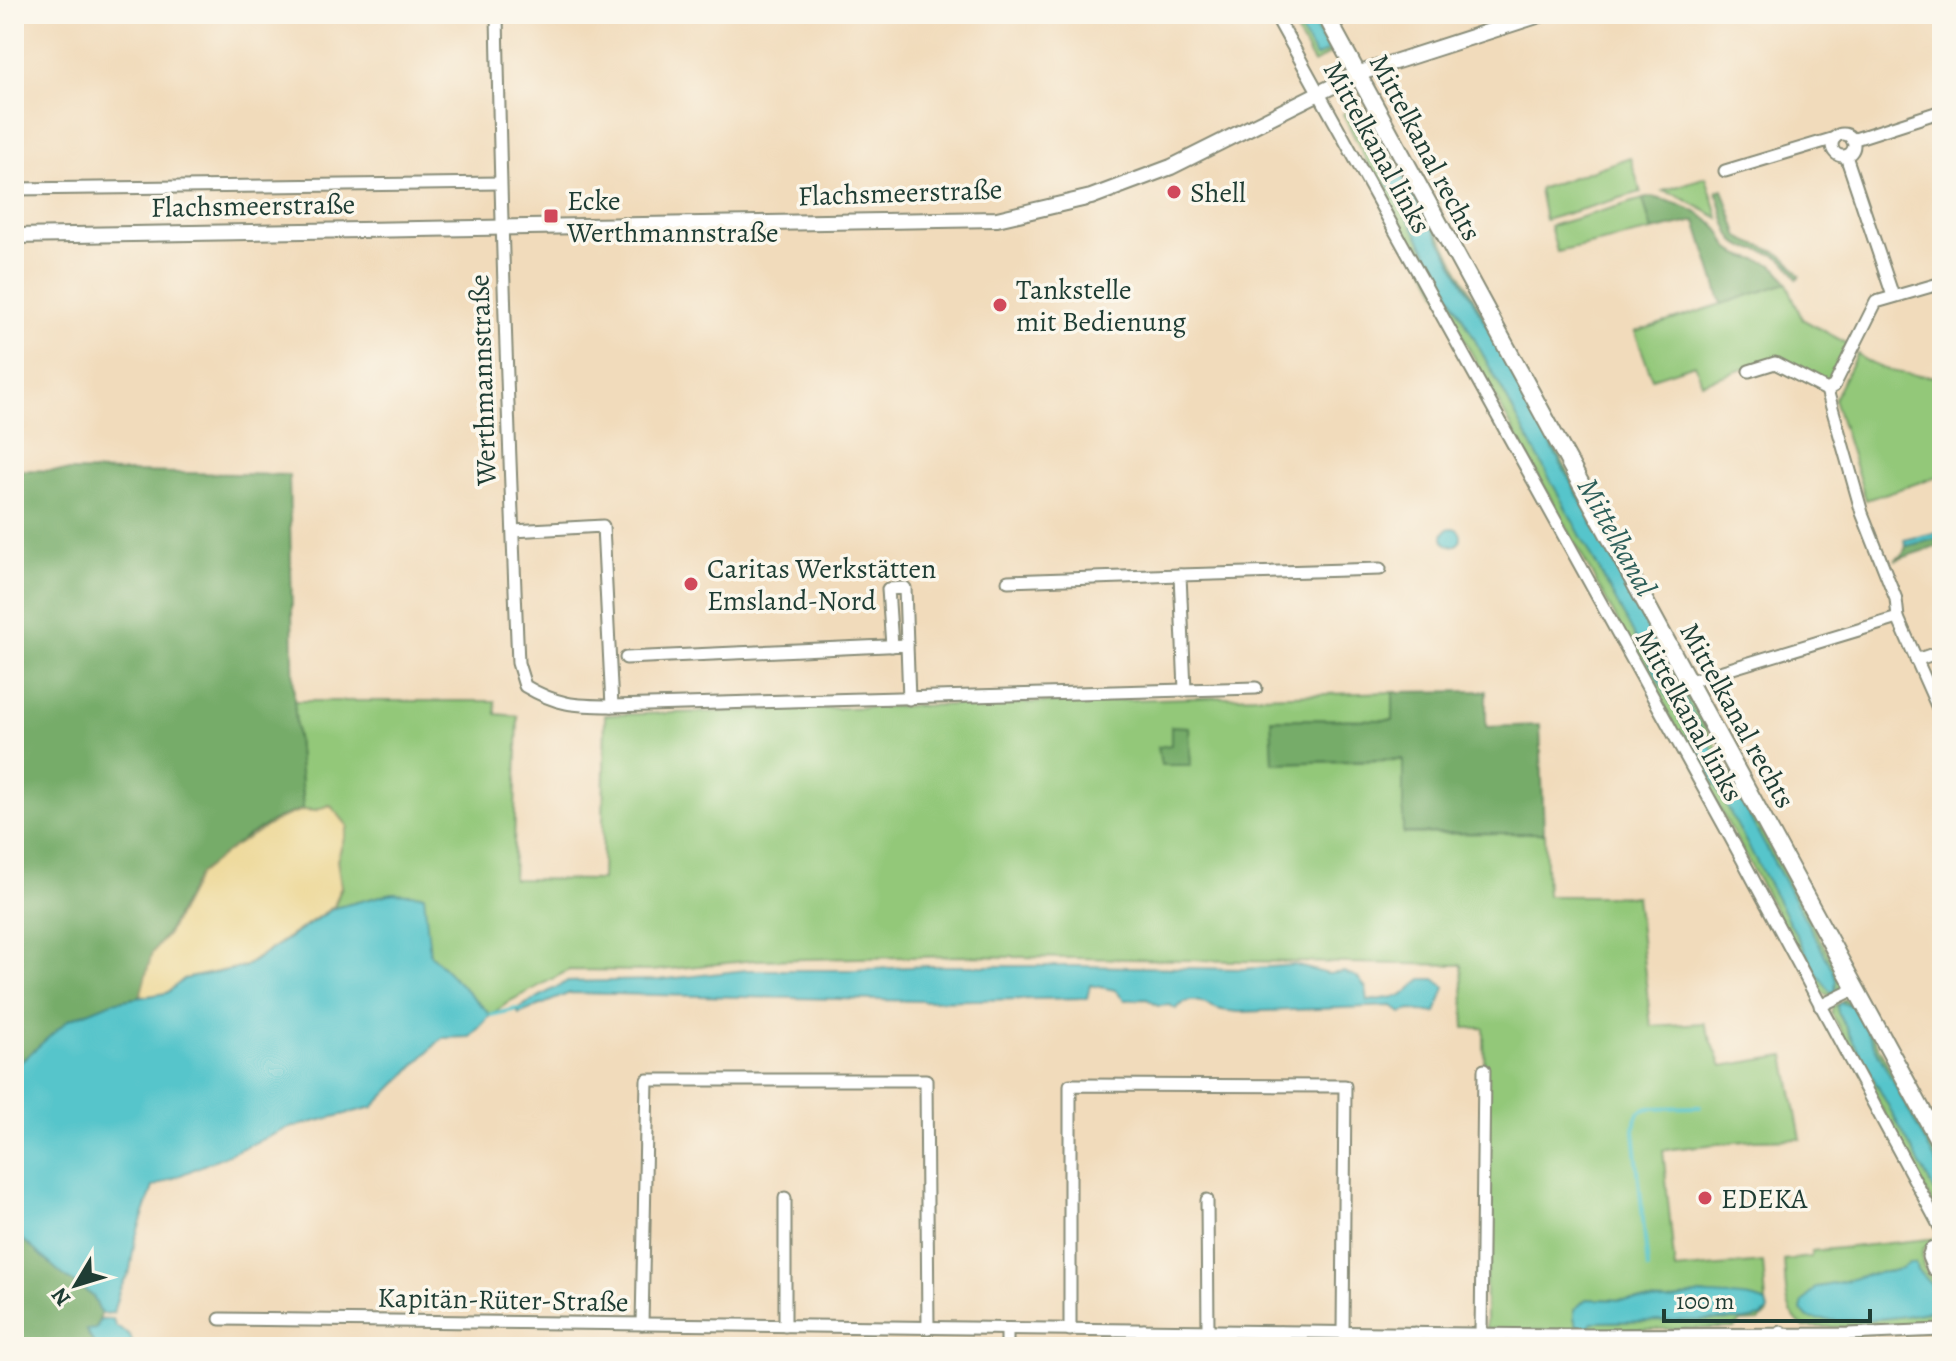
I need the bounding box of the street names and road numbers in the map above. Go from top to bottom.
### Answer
street label: Mittelkanal rechts [1360,47,1490,248]
street label: Mittelkanal links [1314,54,1440,240]
street label: Flachsmeerstraße [797,170,1003,216]
street label: Flachsmeerstraße [150,185,356,227]
street label: Werthmannstraße [460,274,506,487]
street label: Mittelkanal rechts [1670,616,1804,815]
street label: Mittelkanal links [1626,622,1752,808]
street label: Kapitän-Rüter-Straße [377,1279,629,1321]

